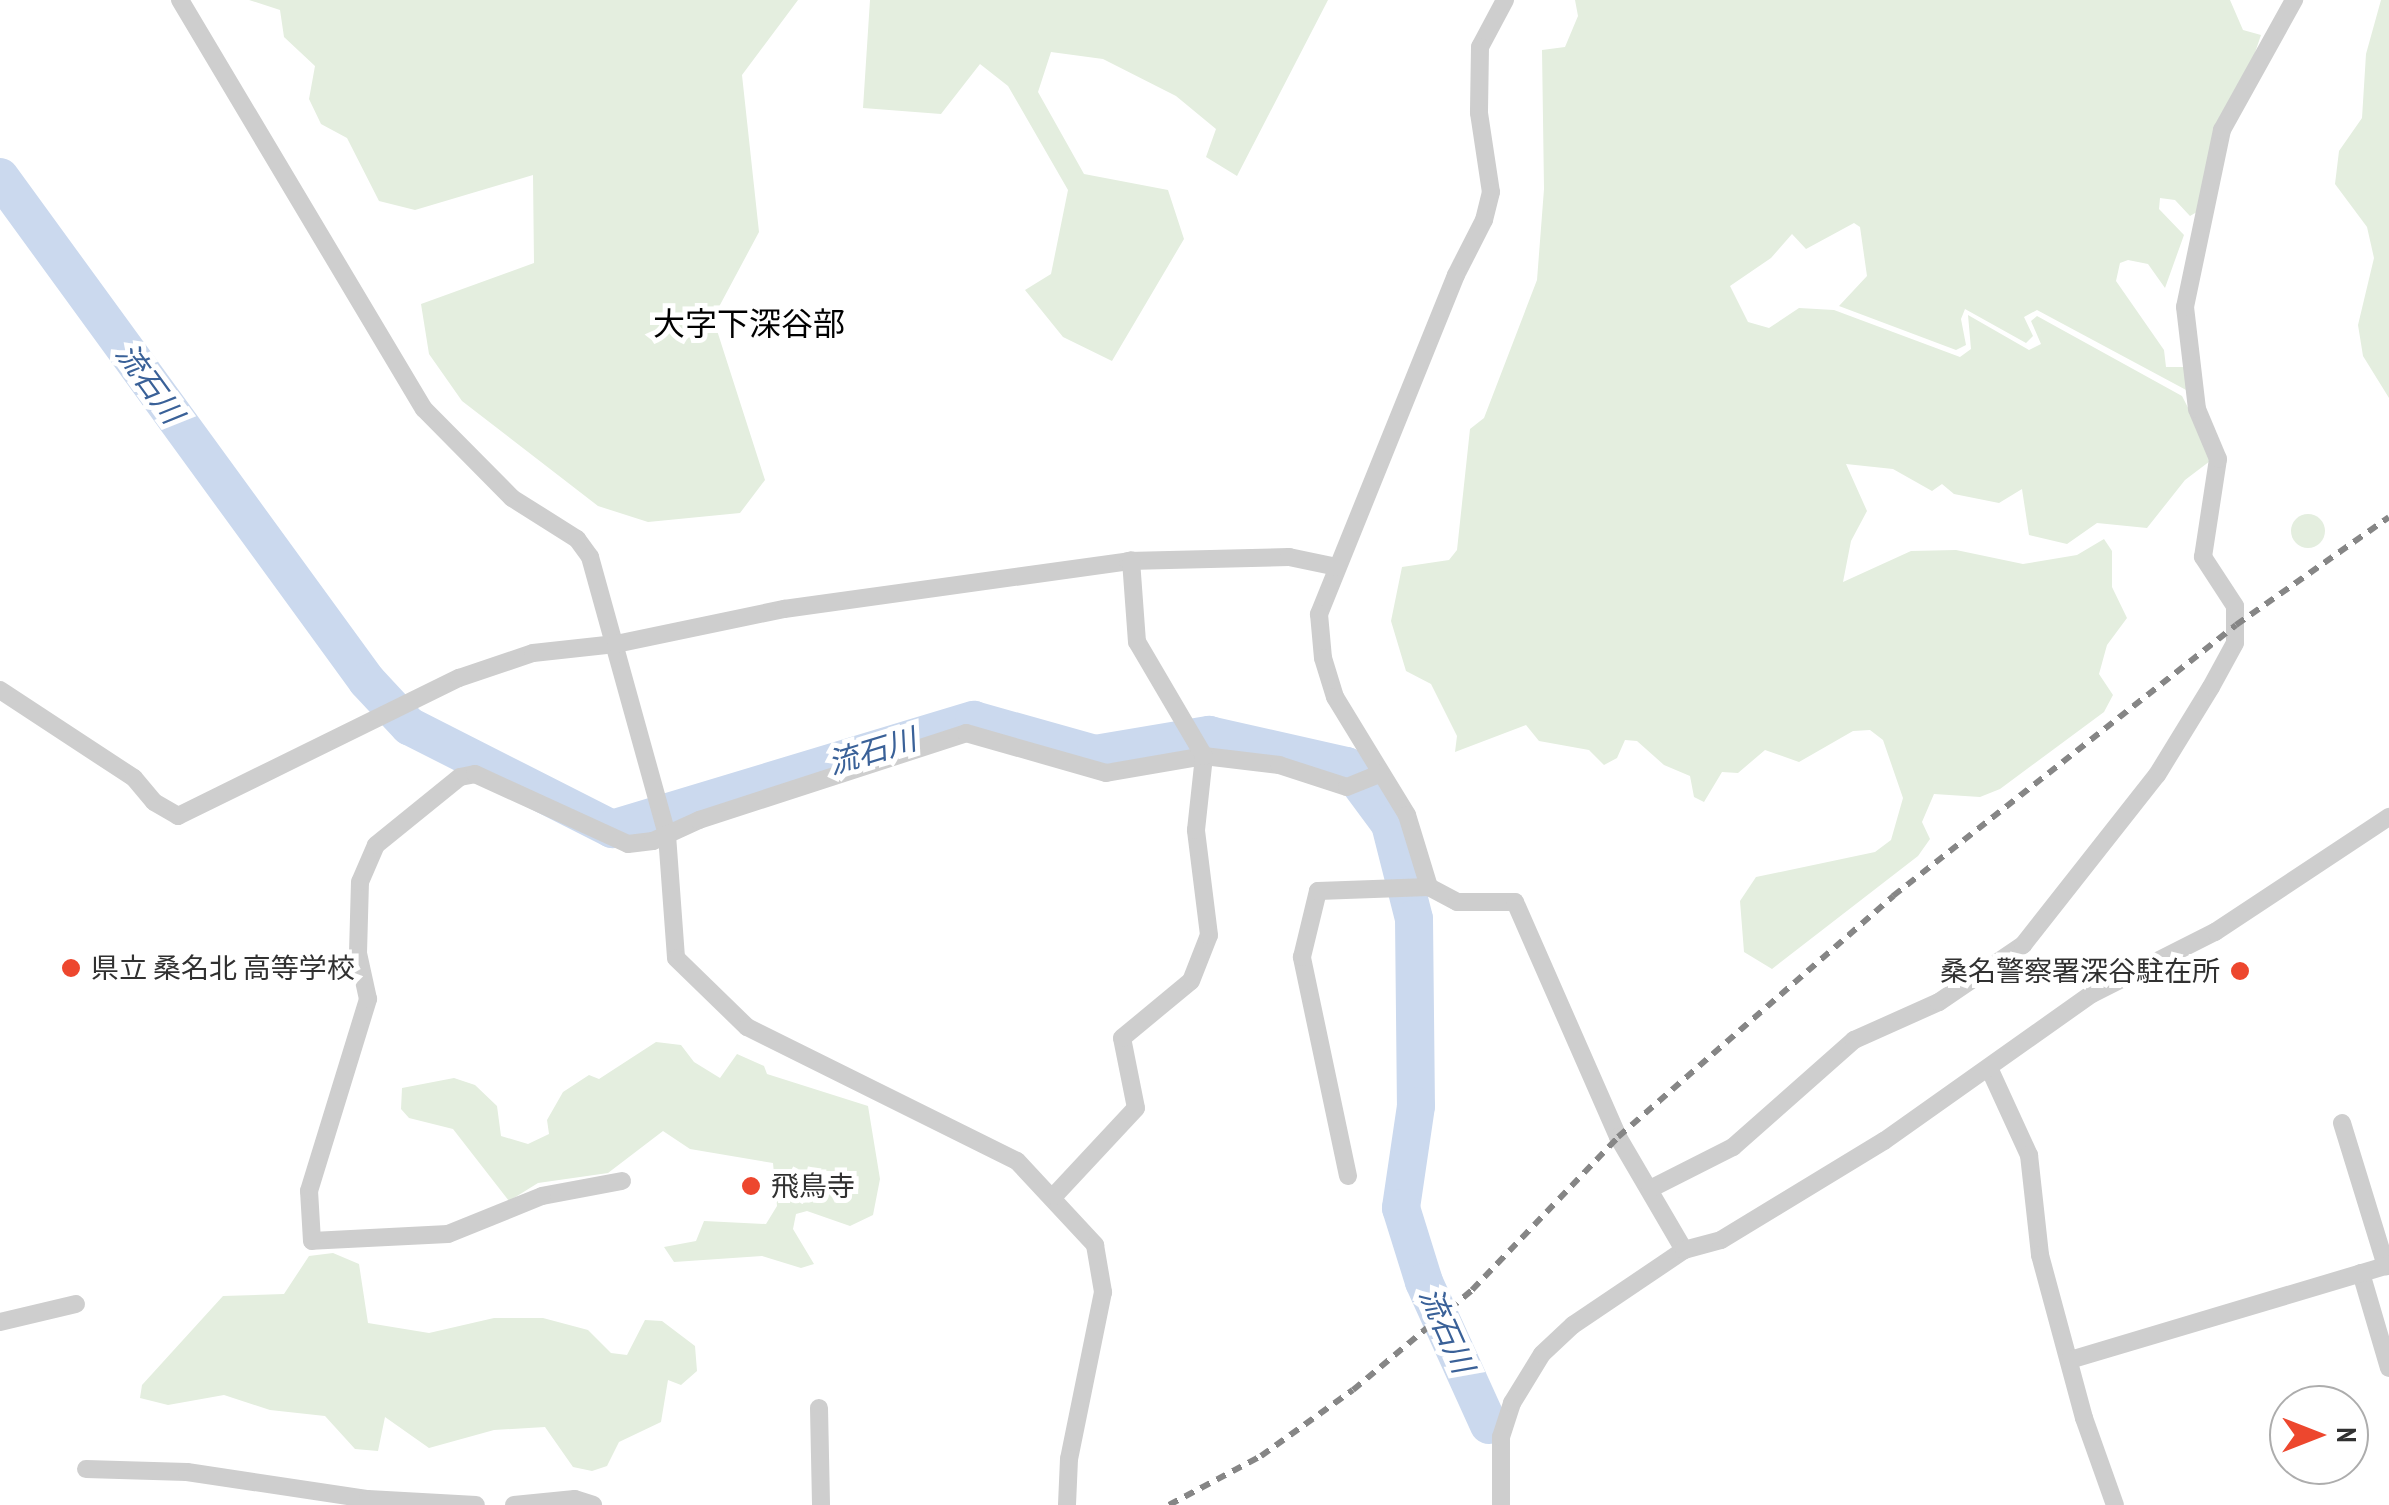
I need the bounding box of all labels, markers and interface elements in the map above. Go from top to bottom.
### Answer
district label: 大字下深谷部 [653,304,845,342]
water label: 流石川 [109,336,191,430]
water label: 流石川 [824,721,920,781]
place label: 県立 桑名北 高等学校 [91,951,355,985]
place label: 桑名警察署深谷駐在所 [1940,954,2220,988]
marker: 県立 桑名北 高等学校 [60,957,82,979]
marker: 桑名警察署深谷駐在所 [2229,960,2251,982]
place label: 飛鳥寺 [771,1169,855,1203]
marker: 飛鳥寺 [740,1175,762,1197]
water label: 流石川 [1412,1282,1482,1378]
north arrow [2269,1385,2369,1485]
text: N [2329,1427,2366,1443]

